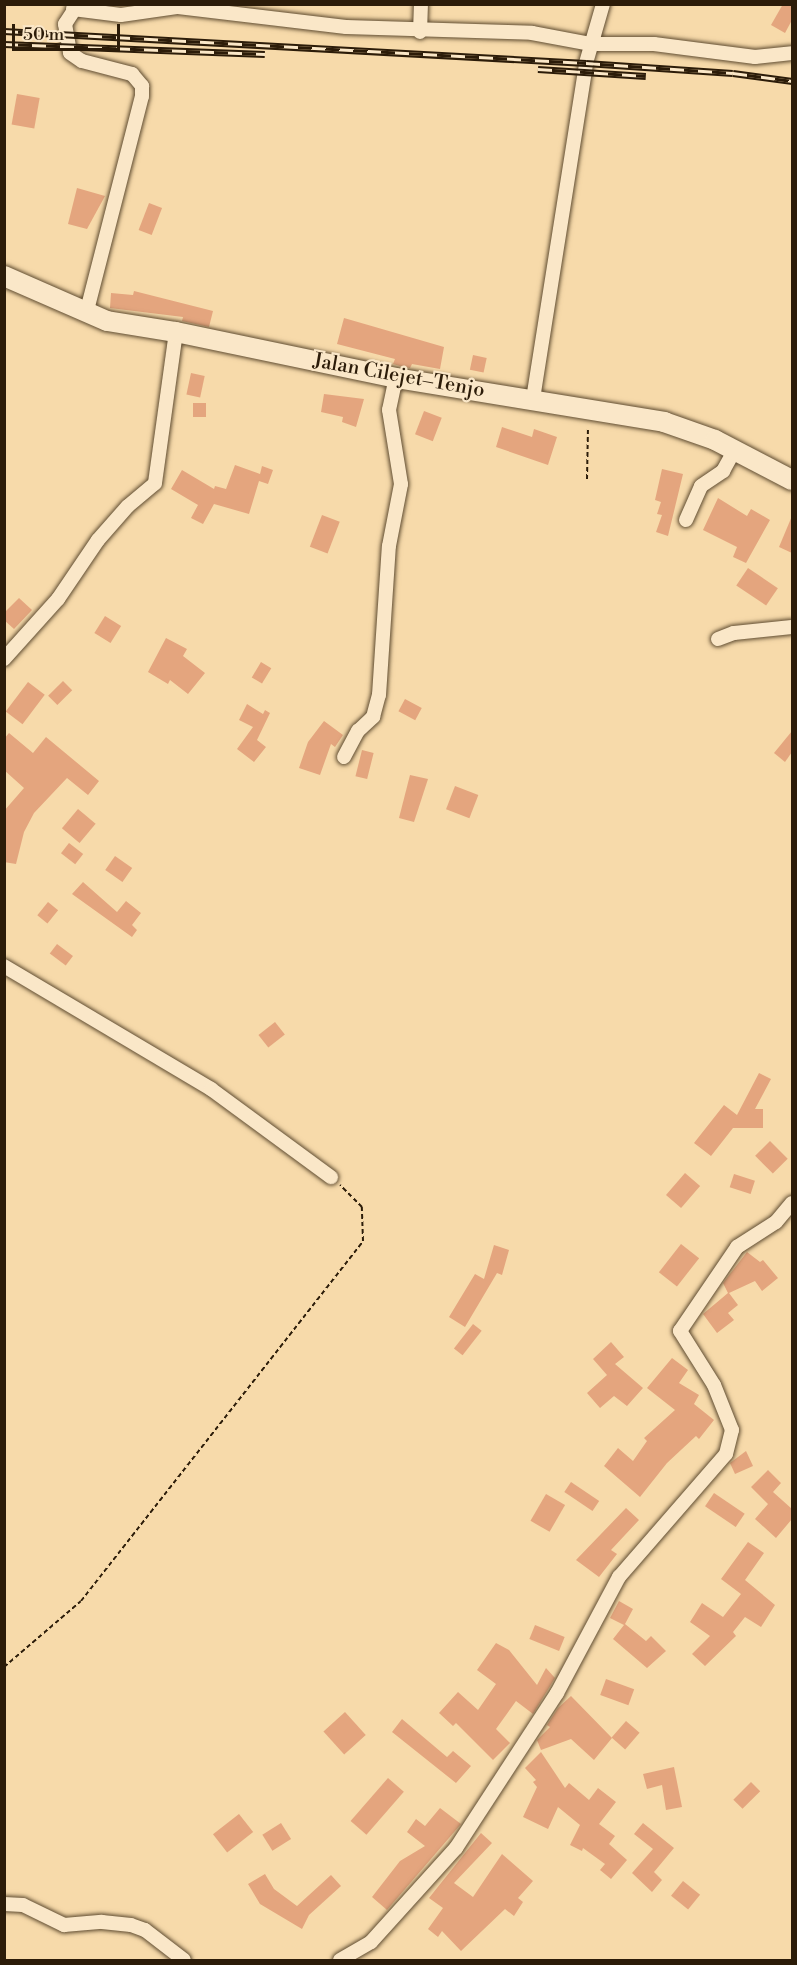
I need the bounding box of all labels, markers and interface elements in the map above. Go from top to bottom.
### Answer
scale bar [15,12,123,50]
text: 50 m [23,23,64,46]
street label: Jalan Cilejet–Tenjo [311,349,487,403]

